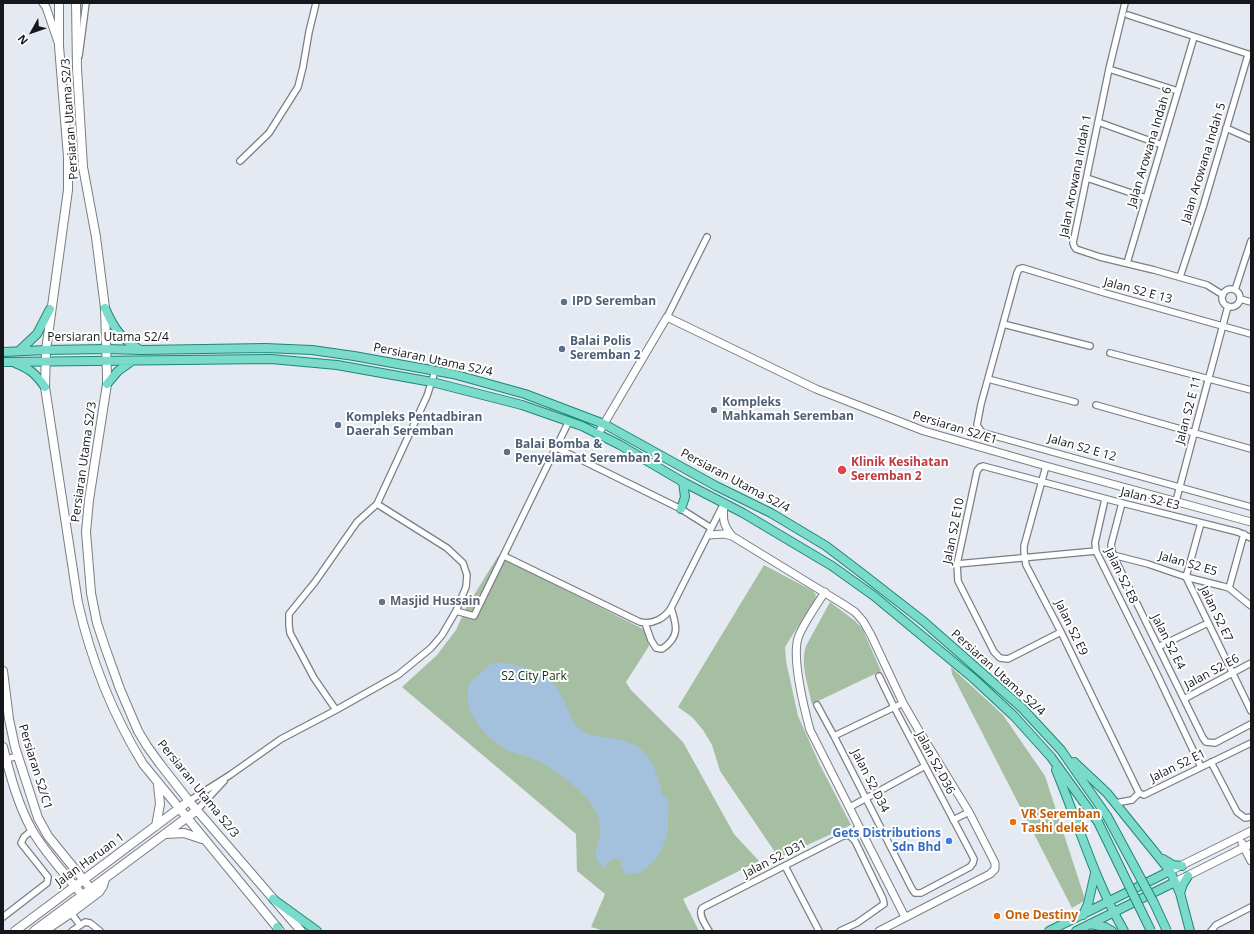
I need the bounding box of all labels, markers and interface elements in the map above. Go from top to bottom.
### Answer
north arrow [12,12,52,52]
text: N [14,32,31,48]
street label: Persiaran Utama S2/3 [59,58,81,180]
street label: Jalan Arowana Indah 6 [1125,85,1175,209]
street label: Jalan Arowana Indah 5 [1179,101,1229,225]
street label: Jalan Arowana Indah 1 [1057,113,1095,239]
street label: Jalan S2 E 13 [1102,275,1174,307]
place label: IPD Seremban [572,295,656,309]
marker: IPD Seremban [559,297,569,307]
street label: Persiaran Utama S2/4 [47,331,169,345]
place label: Balai Polis Seremban 2 [570,335,641,363]
street label: Persiaran Utama S2/4 [372,340,494,380]
marker: Balai Polis Seremban 2 [557,344,567,354]
street label: Jalan S2 E 11 [1173,374,1205,446]
place label: Kompleks Mahkamah Seremban [722,396,854,424]
street label: Persiaran Utama S2/3 [68,401,100,523]
marker: Kompleks Mahkamah Seremban [709,405,719,415]
street label: Persiaran S2/E1 [911,408,999,448]
place label: Kompleks Pentadbiran Daerah Seremban [346,411,482,439]
marker: Kompleks Pentadbiran Daerah Seremban [333,420,343,430]
street label: Jalan S2 E 12 [1046,431,1118,465]
place label: Balai Bomba & Penyelamat Seremban 2 [515,438,660,466]
street label: Persiaran Utama S2/4 [678,446,792,516]
marker: Balai Bomba & Penyelamat Seremban 2 [502,447,512,457]
place label: Klinik Kesihatan Seremban 2 [851,456,949,484]
marker: Klinik Kesihatan Seremban 2 [836,464,848,476]
street label: Jalan S2 E3 [1119,485,1181,513]
street label: Jalan S2 E10 [941,497,967,565]
street label: Jalan S2 E8 [1101,546,1141,606]
street label: Jalan S2 E5 [1157,549,1219,579]
street label: Jalan S2 E7 [1196,584,1236,644]
place label: Masjid Hussain [390,595,480,609]
marker: Masjid Hussain [377,597,387,607]
street label: Jalan S2 E9 [1051,598,1091,658]
street label: Jalan S2 E4 [1148,612,1188,672]
street label: Persiaran Utama S2/4 [948,627,1048,719]
street label: Jalan S2 E6 [1182,652,1242,692]
park label: S2 City Park [501,670,567,684]
street label: Persiaran S2/C1 [15,723,55,811]
street label: Jalan S2 D36 [912,729,958,797]
street label: Persiaran Utama S2/3 [154,737,242,841]
street label: Jalan S2 E1 [1148,746,1208,786]
street label: Jalan S2 D34 [848,747,892,815]
place label: VR Seremban Tashi delek [1021,808,1101,836]
marker: VR Seremban Tashi delek [1008,817,1018,827]
place label: Gets Distributions Sdn Bhd [832,827,941,855]
street label: Jalan Haruan 1 [53,830,127,890]
marker: Gets Distributions Sdn Bhd [944,836,954,846]
street label: Jalan S2 D31 [741,837,809,881]
place label: One Destiny [1005,909,1078,923]
marker: One Destiny [992,911,1002,921]

